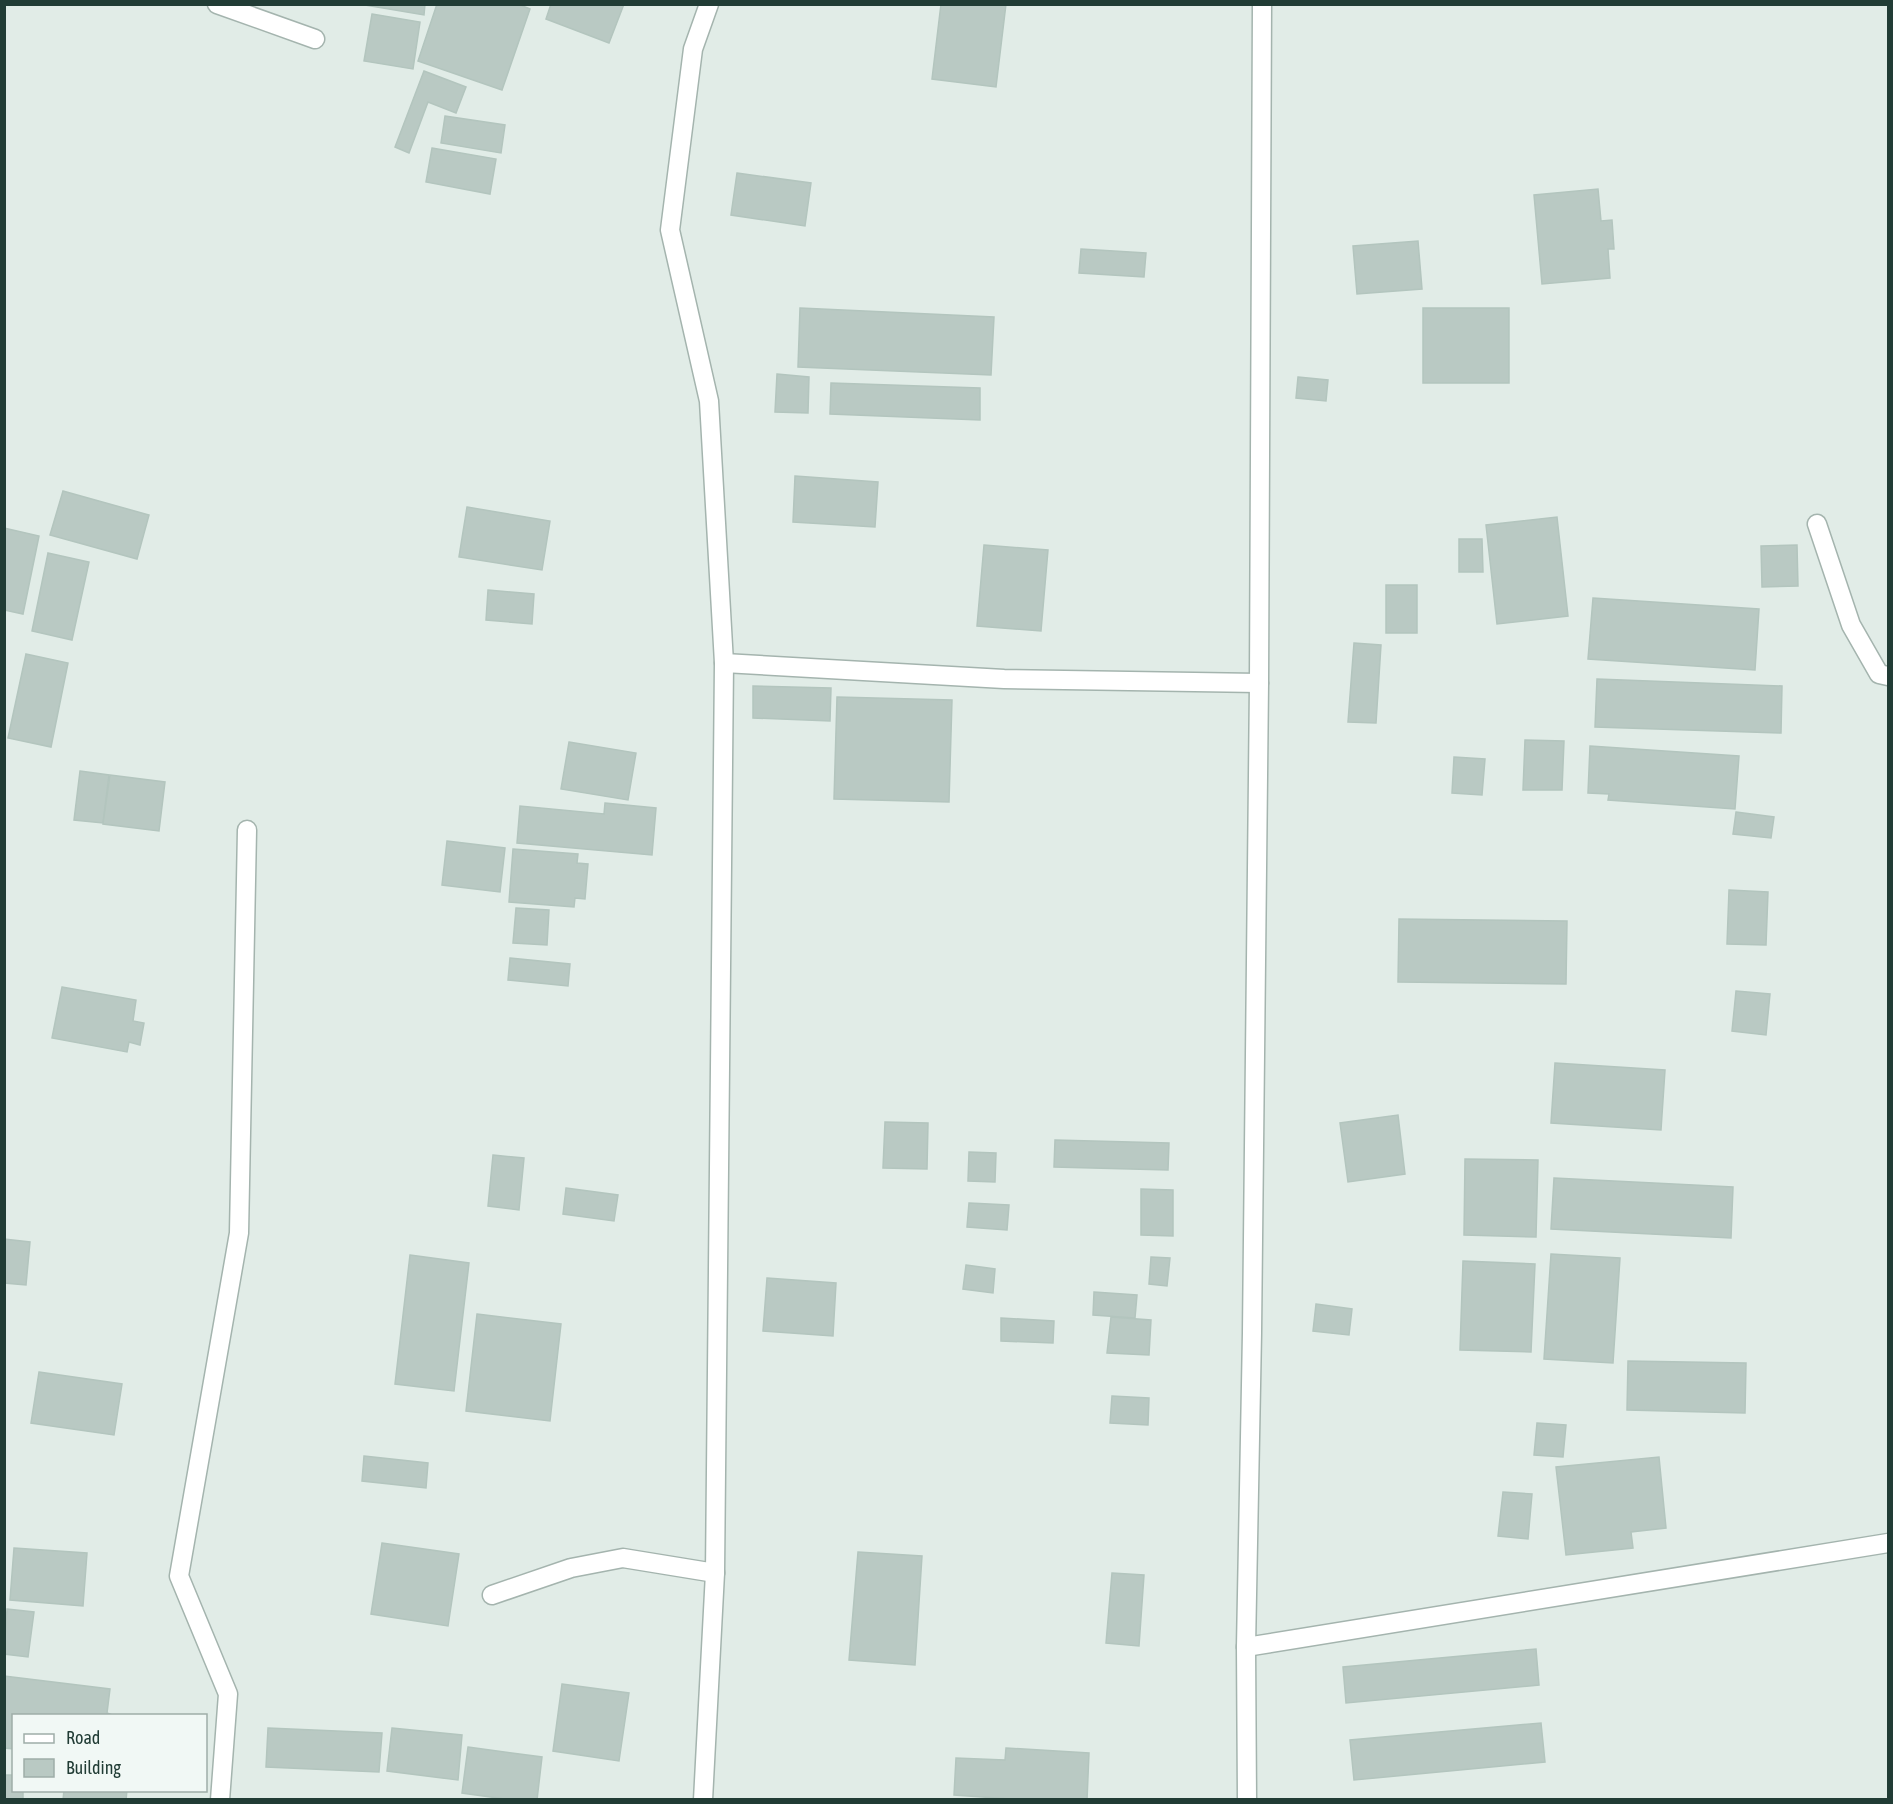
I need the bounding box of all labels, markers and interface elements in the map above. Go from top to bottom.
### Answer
legend [12,1714,207,1792]
text: Road [66,1727,100,1748]
text: Building [66,1757,121,1778]

